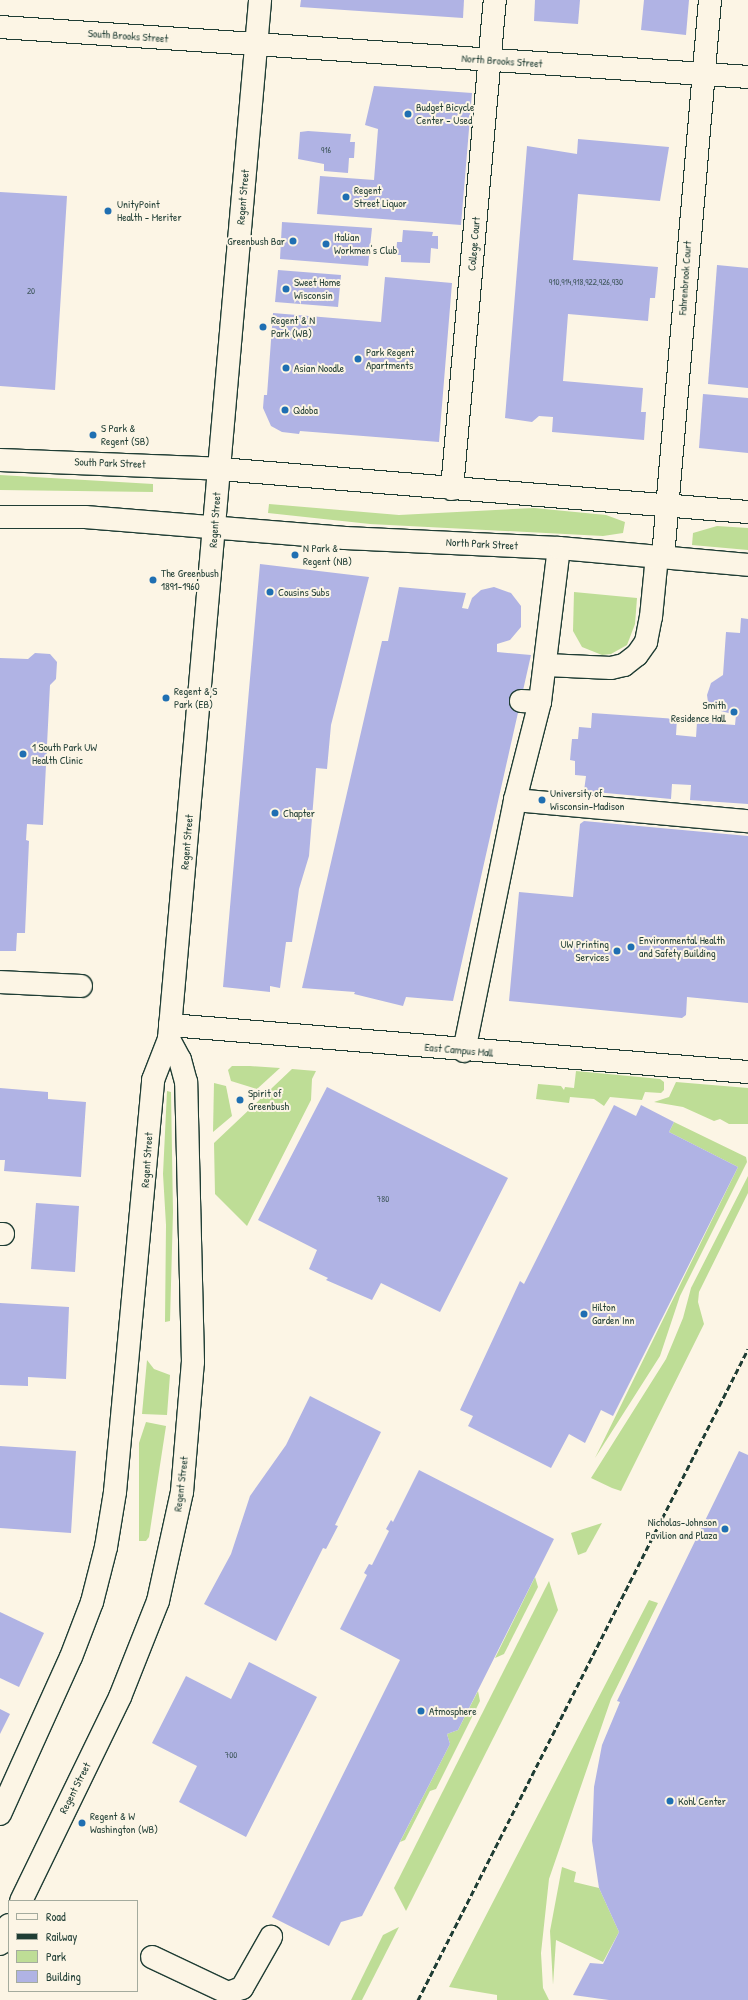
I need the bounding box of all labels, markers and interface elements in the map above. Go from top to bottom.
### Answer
street label: South Brooks Street [87,27,169,45]
street label: North Brooks Street [461,52,543,70]
place label: Budget Bicycle Center - Used [416,101,474,127]
marker: Budget Bicycle Center - Used [403,109,413,119]
house number: 916 [321,145,331,155]
street label: Regent Street [234,169,252,225]
place label: Regent Street Liquor [354,184,407,210]
marker: Regent Street Liquor [341,192,351,202]
place label: UnityPoint Health - Meriter [117,198,182,224]
marker: UnityPoint Health - Meriter [102,205,114,217]
street label: College Court [465,216,483,272]
place label: Italian Workmen's Club [334,231,397,257]
place label: Greenbush Bar [227,234,285,248]
marker: Greenbush Bar [288,236,298,246]
marker: Italian Workmen's Club [321,239,331,249]
street label: Fahrenbrook Court [676,241,694,315]
place label: Sweet Home Wisconsin [294,276,341,302]
house number: 910,914,918,922,926,930 [549,277,623,287]
marker: Sweet Home Wisconsin [281,284,291,294]
house number: 20 [27,286,35,296]
place label: Regent & N Park (WB) [271,314,315,340]
marker: Regent & N Park (WB) [258,322,268,332]
place label: Park Regent Apartments [366,346,414,372]
marker: Park Regent Apartments [353,354,363,364]
place label: Asian Noodle [294,361,344,375]
marker: Asian Noodle [281,363,291,373]
place label: Qdoba [293,403,318,417]
marker: Qdoba [280,405,290,415]
place label: S Park & Regent (SB) [101,422,149,448]
marker: S Park & Regent (SB) [88,430,98,440]
street label: South Park Street [74,455,146,471]
street label: Regent Street [206,492,224,548]
street label: North Park Street [446,536,518,552]
place label: N Park & Regent (NB) [303,542,352,568]
marker: N Park & Regent (NB) [290,550,300,560]
place label: The Greenbush 1891-1960 [161,567,219,593]
marker: The Greenbush 1891-1960 [148,575,158,585]
place label: Cousins Subs [278,585,330,599]
marker: Cousins Subs [265,587,275,597]
place label: Regent & S Park (EB) [174,685,217,711]
marker: Regent & S Park (EB) [161,693,171,703]
place label: Smith Residence Hall [671,699,726,725]
marker: Smith Residence Hall [729,707,739,717]
place label: 1 South Park UW Health Clinic [32,741,97,767]
marker: 1 South Park UW Health Clinic [17,748,29,760]
place label: University of Wisconsin-Madison [550,787,625,813]
marker: University of Wisconsin-Madison [537,795,547,805]
place label: Chapter [283,806,315,820]
marker: Chapter [270,808,280,818]
street label: Regent Street [178,814,196,870]
place label: Environmental Health and Safety Building [639,934,725,960]
place label: UW Printing Services [561,938,609,964]
marker: Environmental Health and Safety Building [626,942,636,952]
marker: UW Printing Services [612,946,622,956]
street label: East Campus Mall [424,1040,494,1060]
place label: Spirit of Greenbush [248,1087,289,1113]
marker: Spirit of Greenbush [235,1095,245,1105]
street label: Regent Street [138,1132,156,1188]
house number: 780 [377,1194,389,1204]
place label: Hilton Garden Inn [592,1301,635,1327]
marker: Hilton Garden Inn [579,1309,589,1319]
street label: Regent Street [171,1456,191,1512]
place label: Nicholas-Johnson Pavilion and Plaza [646,1516,717,1542]
marker: Nicholas-Johnson Pavilion and Plaza [720,1524,730,1534]
place label: Atmosphere [429,1704,477,1718]
marker: Atmosphere [416,1706,426,1716]
house number: 700 [225,1750,237,1760]
street label: Regent Street [57,1760,93,1816]
place label: Kohl Center [678,1794,726,1808]
marker: Kohl Center [665,1796,675,1806]
place label: Regent & W Washington (WB) [90,1810,158,1836]
marker: Regent & W Washington (WB) [77,1818,87,1828]
legend [8,1900,138,1992]
text: Road [46,1908,66,1925]
text: Railway [46,1928,77,1945]
text: Park [46,1948,66,1965]
text: Building [46,1968,81,1985]

